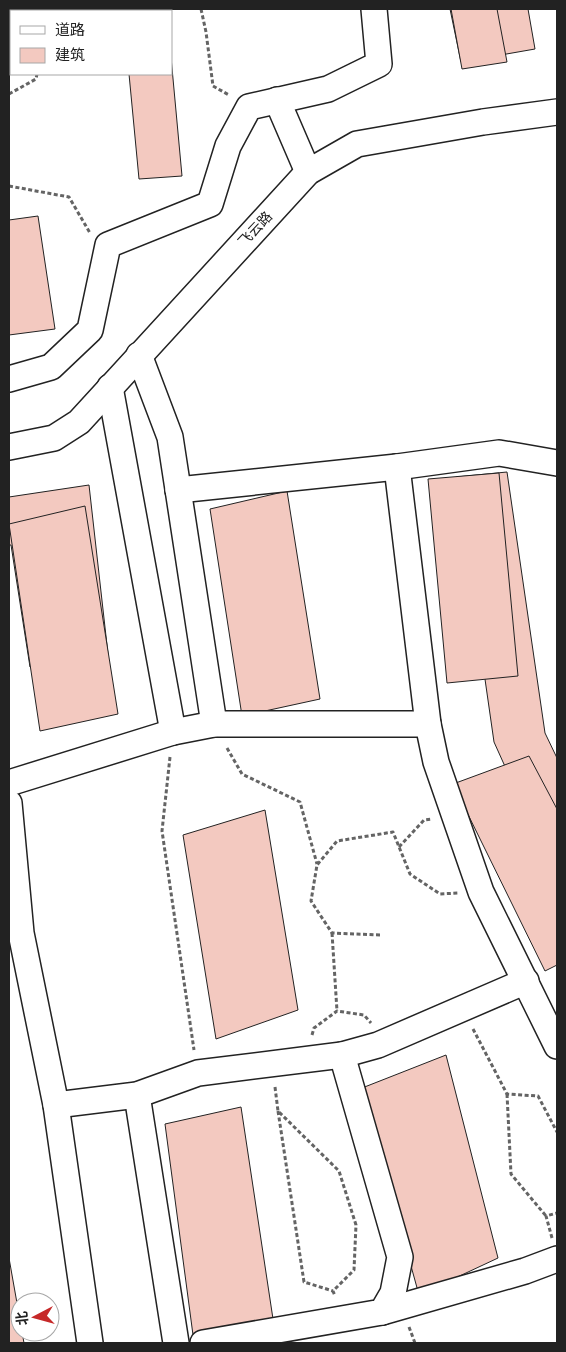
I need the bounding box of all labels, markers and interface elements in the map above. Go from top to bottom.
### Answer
legend [10,10,172,75]
text: 道路 [55,21,85,38]
text: 建筑 [55,46,85,63]
street label: 飞云路 [235,208,275,250]
north arrow [10,1292,60,1342]
text: 北 [13,1311,31,1326]

